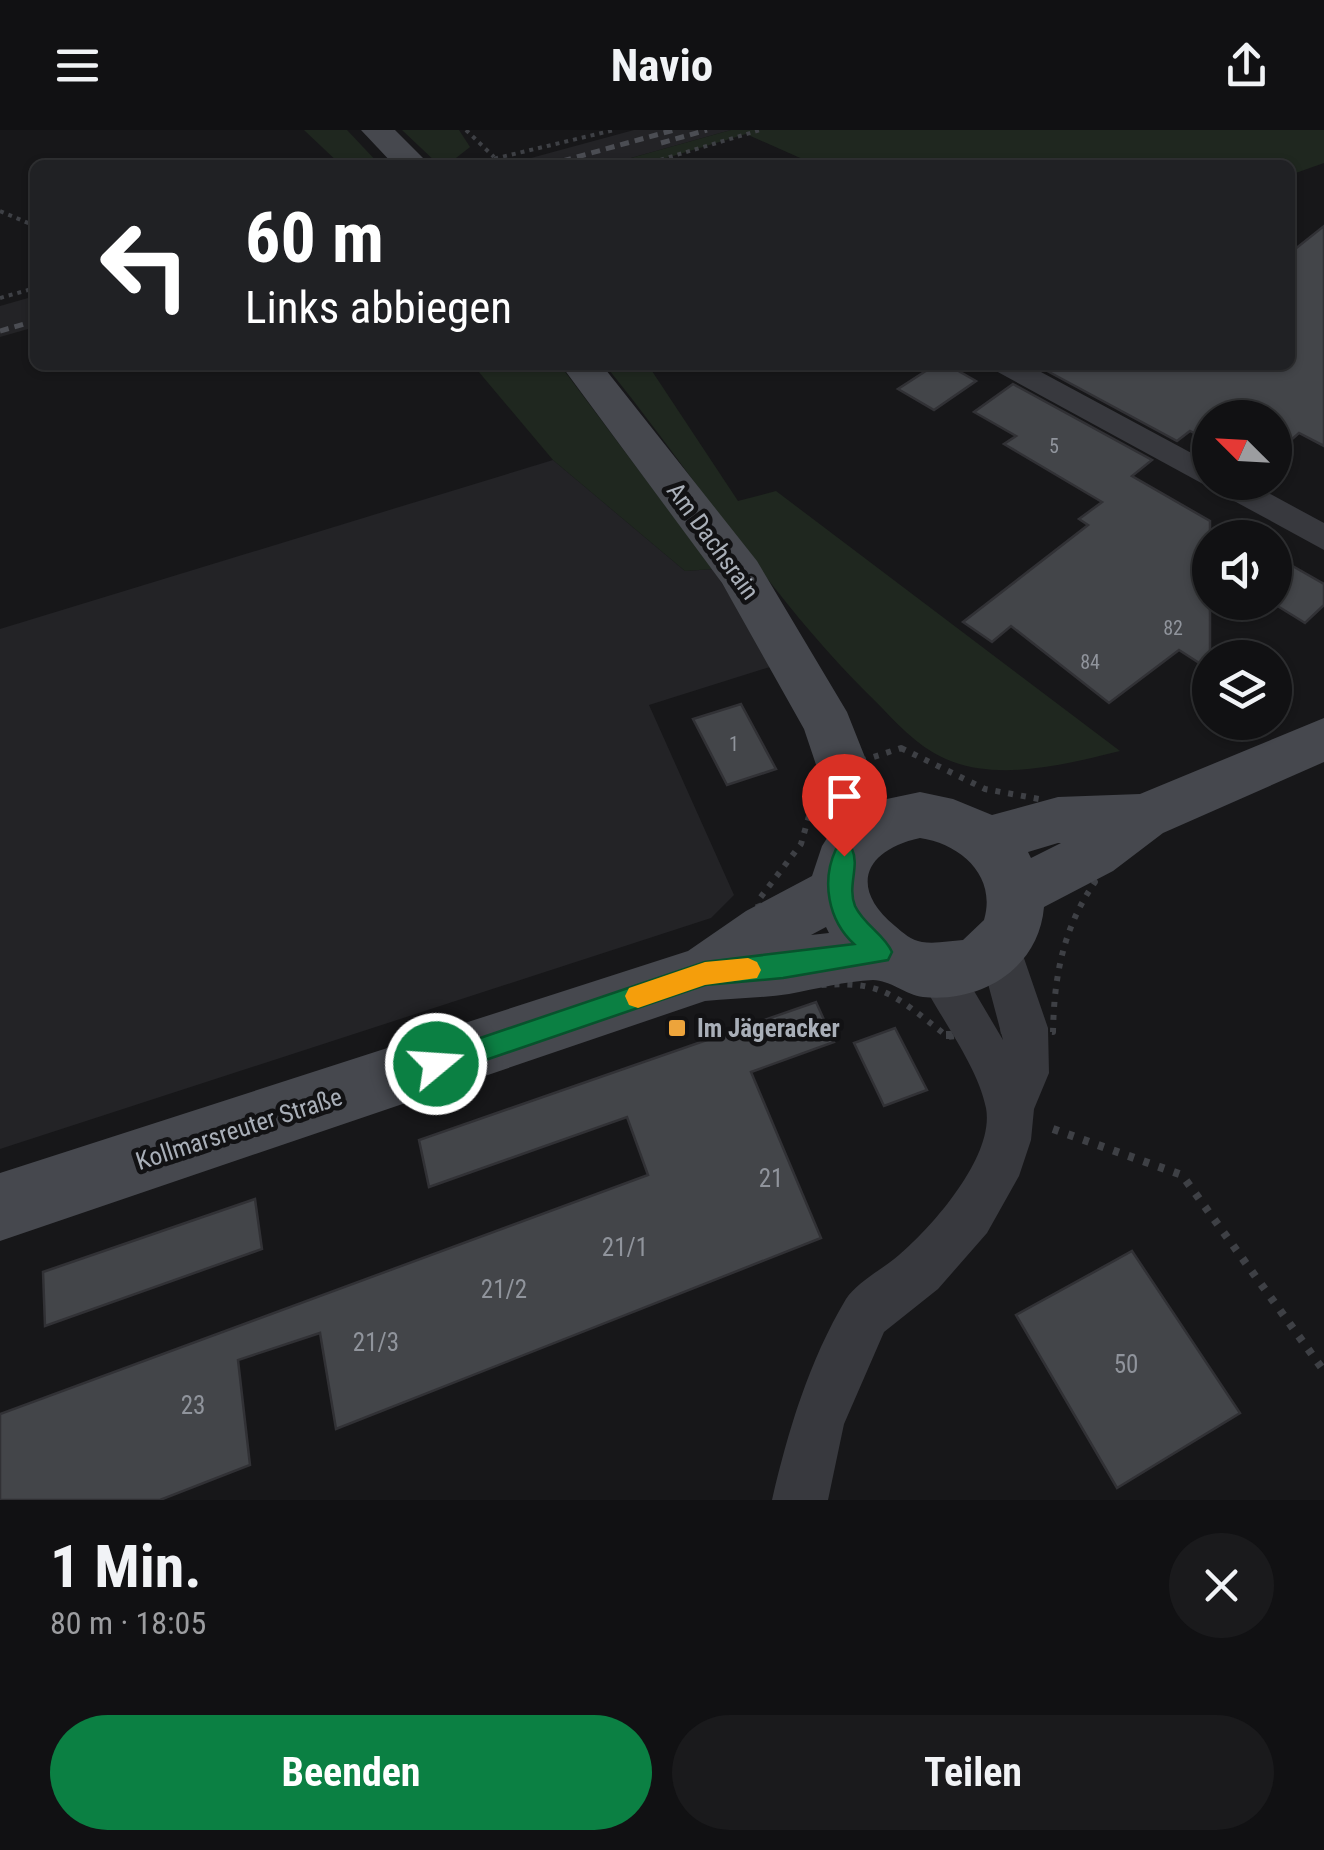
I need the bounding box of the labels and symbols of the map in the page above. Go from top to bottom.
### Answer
north arrow [1192,400,1292,500]
house number: 5 [1049,434,1059,458]
street label: Am Dachsrain [661,477,765,605]
house number: 82 [1163,616,1183,640]
house number: 84 [1080,650,1100,674]
house number: 1 [729,732,739,756]
pin [802,754,887,857]
position arrow [384,1012,488,1116]
place label: Im Jägeracker [697,1014,840,1043]
marker: Im Jägeracker [666,1017,688,1039]
street label: Kollmarsreuter Straße [132,1082,346,1176]
house number: 21 [759,1164,783,1193]
house number: 21/1 [602,1233,648,1262]
house number: 21/2 [481,1275,527,1304]
house number: 21/3 [353,1328,399,1357]
house number: 50 [1114,1350,1138,1379]
house number: 23 [181,1391,205,1420]

